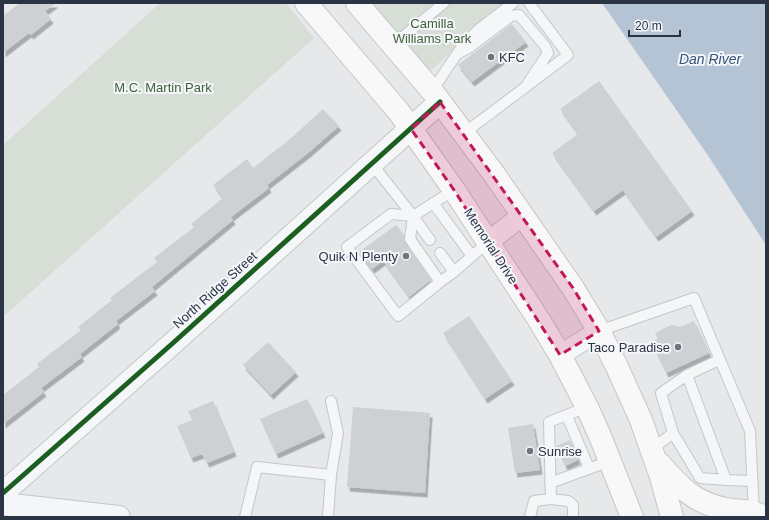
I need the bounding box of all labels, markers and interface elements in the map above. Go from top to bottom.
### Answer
scale bar [629,12,680,38]
park label: Camilla Williams Park [393,16,472,46]
text: 20 m [635,19,662,33]
place label: KFC [499,50,525,65]
water label: Dan River [679,51,742,67]
marker: KFC [486,52,496,62]
park label: M.C. Martin Park [114,80,212,95]
street label: Memorial Drive [461,205,521,287]
street label: North Ridge Street [170,248,260,332]
place label: Quik N Plenty [319,249,398,264]
marker: Quik N Plenty [401,251,411,261]
place label: Taco Paradise [588,340,670,355]
marker: Taco Paradise [673,342,683,352]
place label: Sunrise [538,444,582,459]
marker: Sunrise [525,446,535,456]

